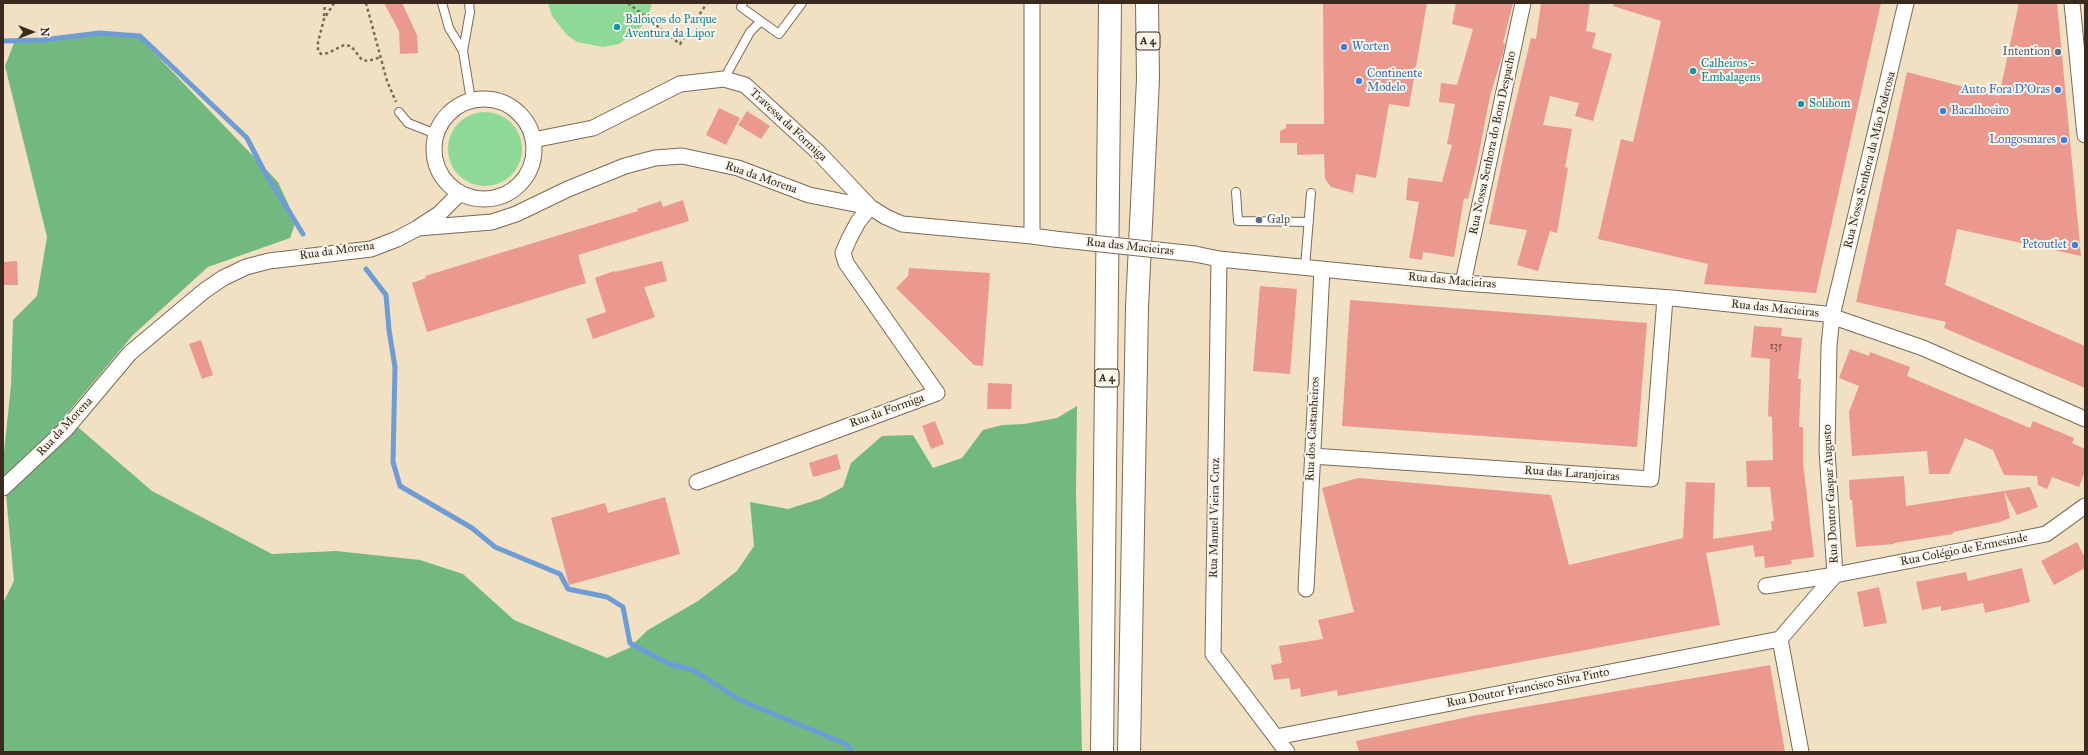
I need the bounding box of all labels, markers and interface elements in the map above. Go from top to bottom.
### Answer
north arrow [12,12,52,52]
place label: Baloiços do Parque Aventura da Lipor [625,13,717,41]
marker: Baloiços do Parque Aventura da Lipor [612,22,622,32]
text: N [38,27,51,37]
road number: A 4 [1136,32,1160,50]
place label: Worten [1352,40,1389,54]
marker: Worten [1339,42,1349,52]
place label: Intention [2003,45,2050,59]
marker: Intention [2053,47,2063,57]
street label: Rua Nossa Senhora do Bom Despacho [1466,50,1520,236]
place label: Calheiros - Embalagens [1701,57,1760,85]
marker: Calheiros - Embalagens [1688,66,1698,76]
place label: Continente Modelo [1367,67,1422,95]
street label: Rua Nossa Senhora da Mão Poderosa [1841,70,1899,250]
marker: Continente Modelo [1354,76,1364,86]
place label: Auto Fora D'Oras [1961,83,2050,97]
marker: Auto Fora D'Oras [2053,85,2063,95]
street label: Travessa da Formiga [746,86,830,164]
place label: Solibom [1809,97,1850,111]
marker: Solibom [1796,99,1806,109]
place label: Bacalhoeiro [1951,104,2009,118]
marker: Bacalhoeiro [1938,106,1948,116]
place label: Longosmares [1989,133,2056,147]
marker: Longosmares [2059,135,2069,145]
street label: Rua da Morena [723,159,799,197]
place label: Galp [1267,213,1290,227]
marker: Galp [1254,215,1264,225]
street label: Rua das Macieiras [1085,235,1175,259]
place label: Petoutlet [2022,238,2067,252]
street label: Rua da Morena [299,239,375,263]
marker: Petoutlet [2070,240,2080,250]
street label: Rua das Macieiras [1407,270,1497,292]
street label: Rua das Macieiras [1730,297,1820,321]
house number: 135 [1770,341,1782,353]
road number: A 4 [1095,369,1119,387]
street label: Rua dos Castanheiros [1303,376,1323,482]
street label: Rua da Formiga [848,391,926,431]
street label: Rua da Morena [34,395,96,459]
street label: Rua Doutor Gaspar Augusto [1820,424,1842,564]
street label: Rua Manuel Vieira Cruz [1207,458,1223,578]
street label: Rua das Laranjeiras [1524,463,1620,485]
street label: Rua Colégio de Ermesinde [1899,531,2029,569]
street label: Rua Doutor Francisco Silva Pinto [1445,665,1611,711]

